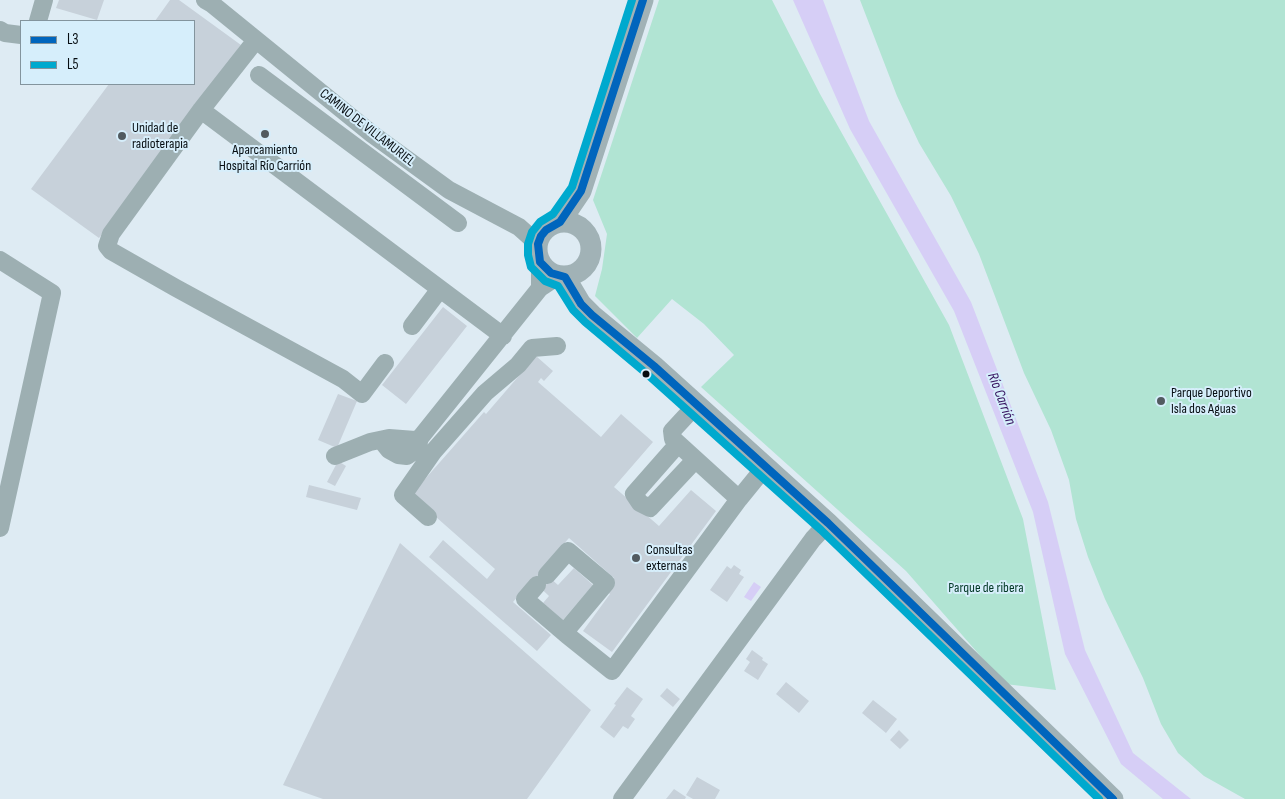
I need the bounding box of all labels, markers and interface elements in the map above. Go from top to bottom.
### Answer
legend [20,20,195,85]
text: L3 [67,30,79,49]
text: L5 [67,55,79,74]
street label: CAMINO DE VILLAMURIEL [316,86,418,170]
place label: Unidad de radioterapia [132,120,188,152]
marker: Aparcamiento Hospital Río Carrión [259,128,271,140]
marker: Unidad de radioterapia [116,130,128,142]
place label: Aparcamiento Hospital Río Carrión [219,142,311,174]
unlabelled marker [641,369,651,379]
water label: Río Carrión [983,370,1019,428]
place label: Parque Deportivo Isla dos Aguas [1171,385,1252,418]
marker: Parque Deportivo Isla dos Aguas [1155,395,1167,407]
place label: Consultas externas [646,542,693,574]
marker: Consultas externas [630,552,642,564]
park label: Parque de ribera [948,580,1024,596]

